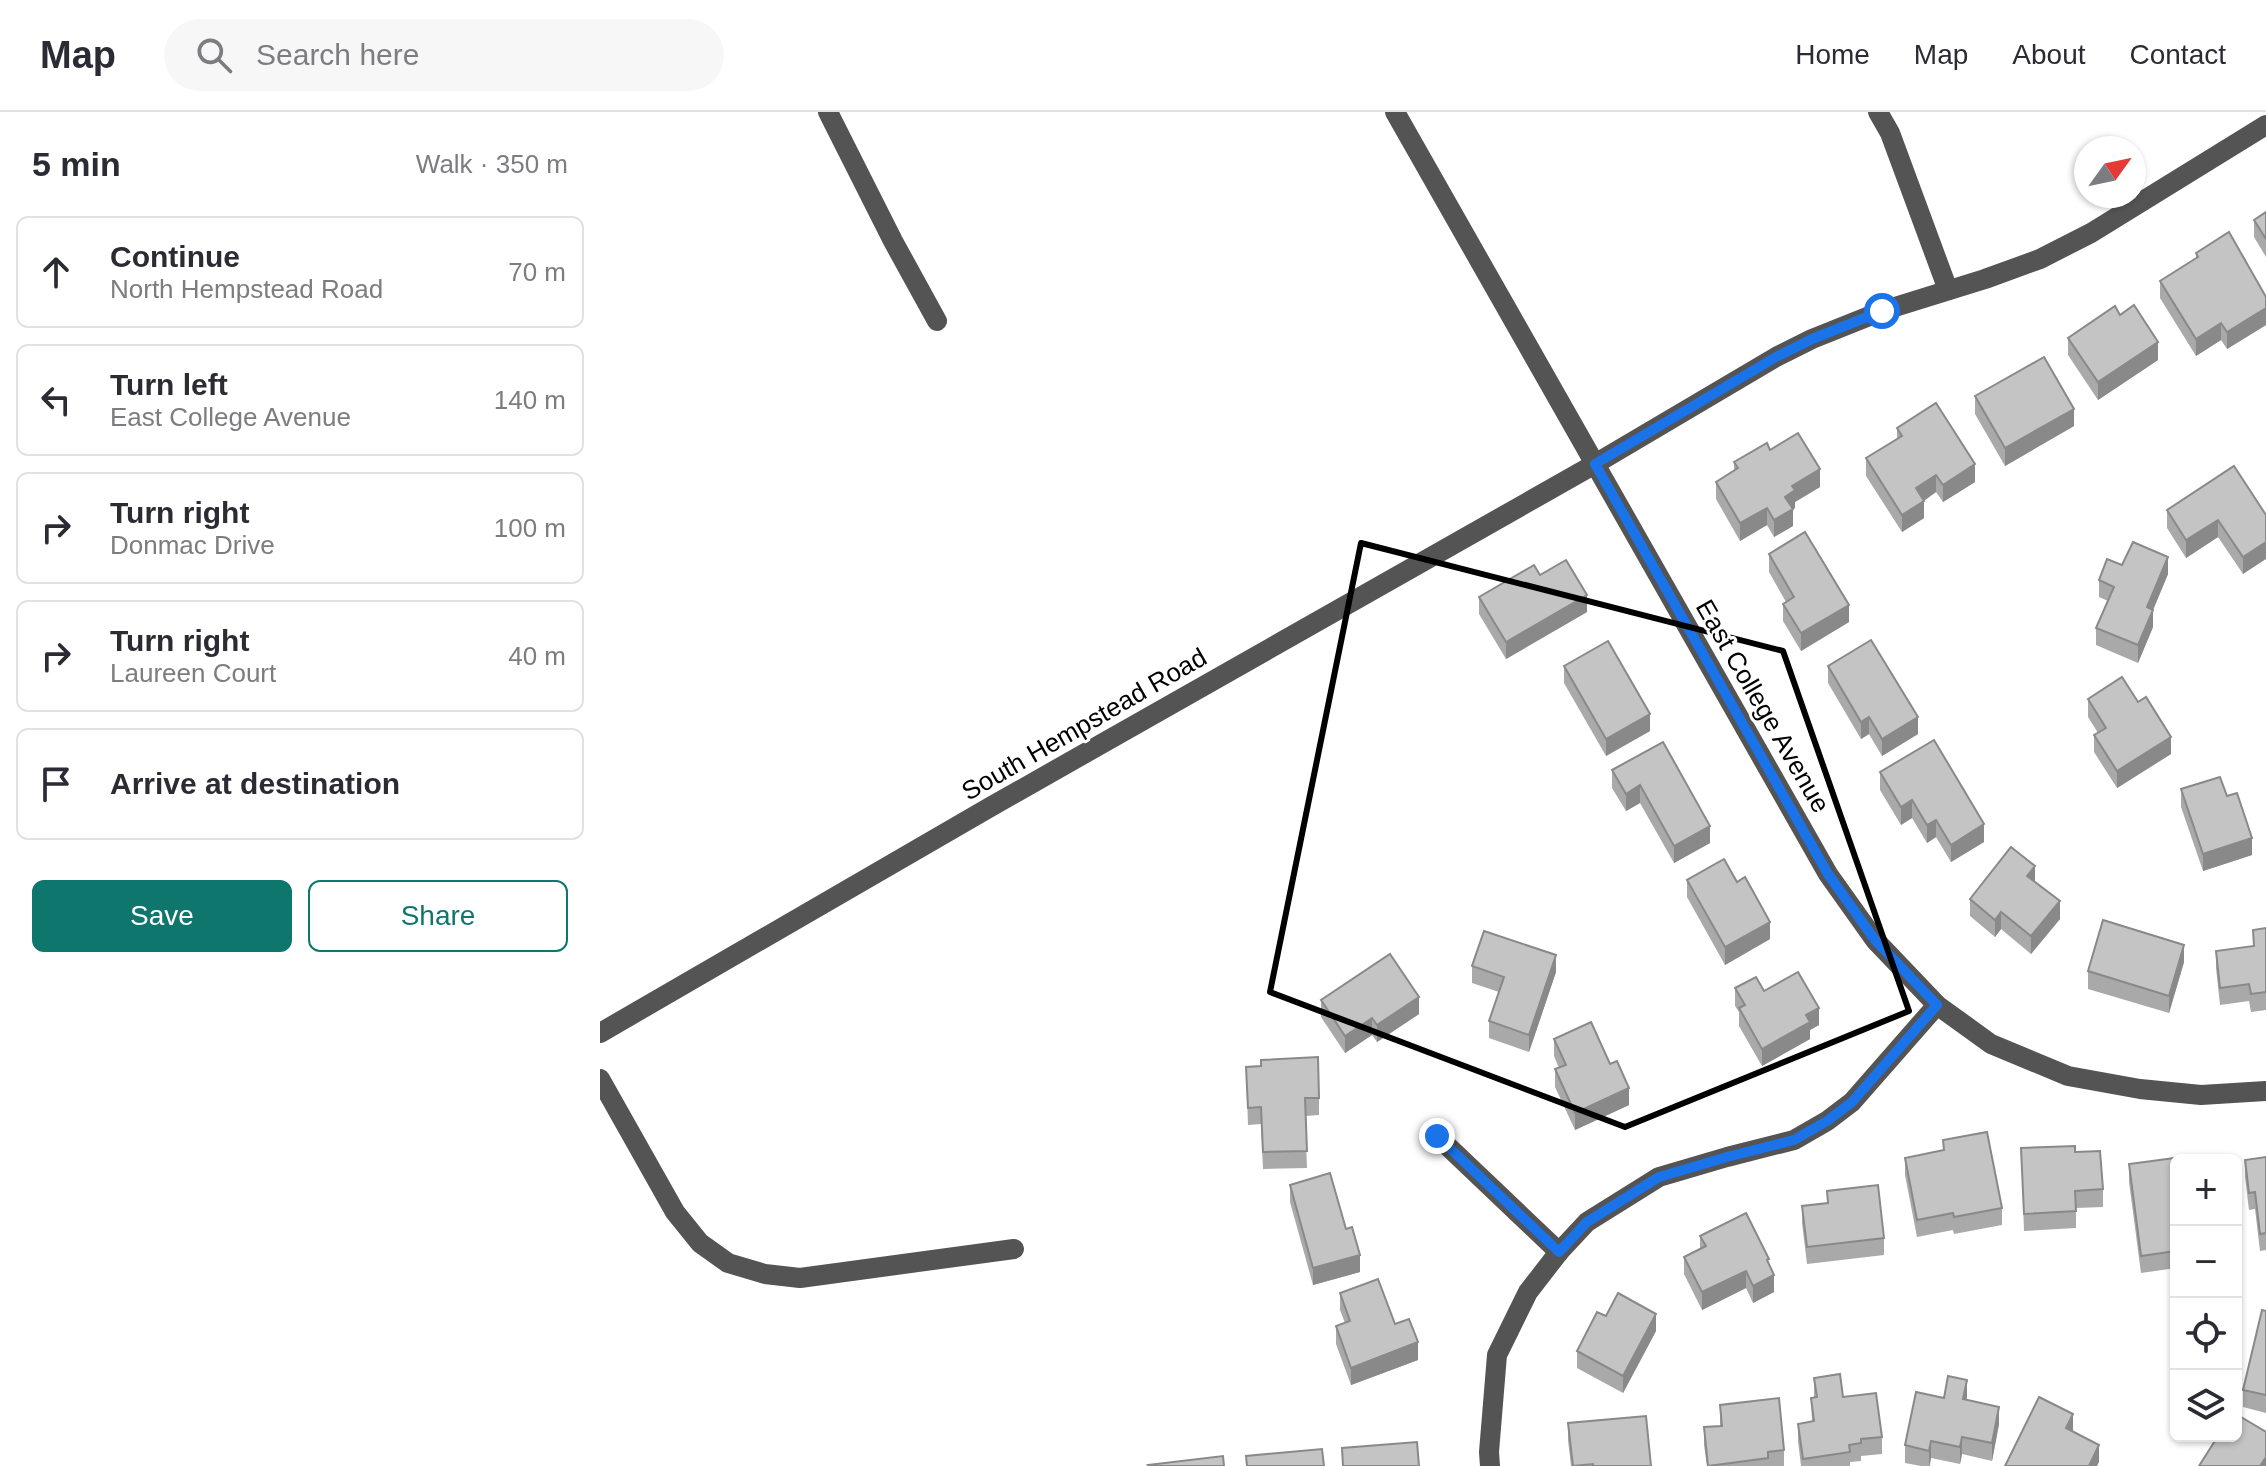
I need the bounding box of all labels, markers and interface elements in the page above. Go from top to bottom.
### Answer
search box [164,19,724,91]
icon: search [192,33,236,77]
text: Map [40,34,116,76]
text: Search here [256,38,419,71]
text: Home [1795,39,1870,70]
text: Map [1914,39,1968,70]
text: About [2012,39,2086,70]
text: Contact [2130,39,2226,70]
north arrow [2074,136,2146,208]
text: 5 min [32,145,121,183]
text: Walk · 350 m [416,149,568,179]
text: Continue [110,240,240,273]
icon: ahead [34,250,78,294]
text: 70 m [508,257,566,287]
text: North Hempstead Road [110,274,383,304]
route start [1864,293,1900,329]
text: Turn left [110,368,228,401]
icon: left [34,378,78,422]
text: 140 m [494,385,566,415]
text: East College Avenue [110,402,351,432]
text: Turn right [110,496,249,529]
icon: right [34,506,78,550]
text: 100 m [494,513,566,543]
text: Donmac Drive [110,530,275,560]
street label: East College Avenue [1690,594,1836,818]
text: Turn right [110,624,249,657]
icon: right [34,634,78,678]
text: 40 m [508,641,566,671]
street label: South Hempstead Road [956,642,1212,806]
text: Laureen Court [110,658,276,688]
icon: arrive [34,762,78,806]
text: Arrive at destination [110,767,400,800]
button: Save [32,880,292,952]
button: Share [308,880,568,952]
route end [1419,1118,1455,1154]
map controls [2170,1154,2242,1442]
button: + [2170,1154,2242,1226]
button: − [2170,1226,2242,1298]
button: locate [2170,1298,2242,1370]
button: layers [2170,1370,2242,1442]

